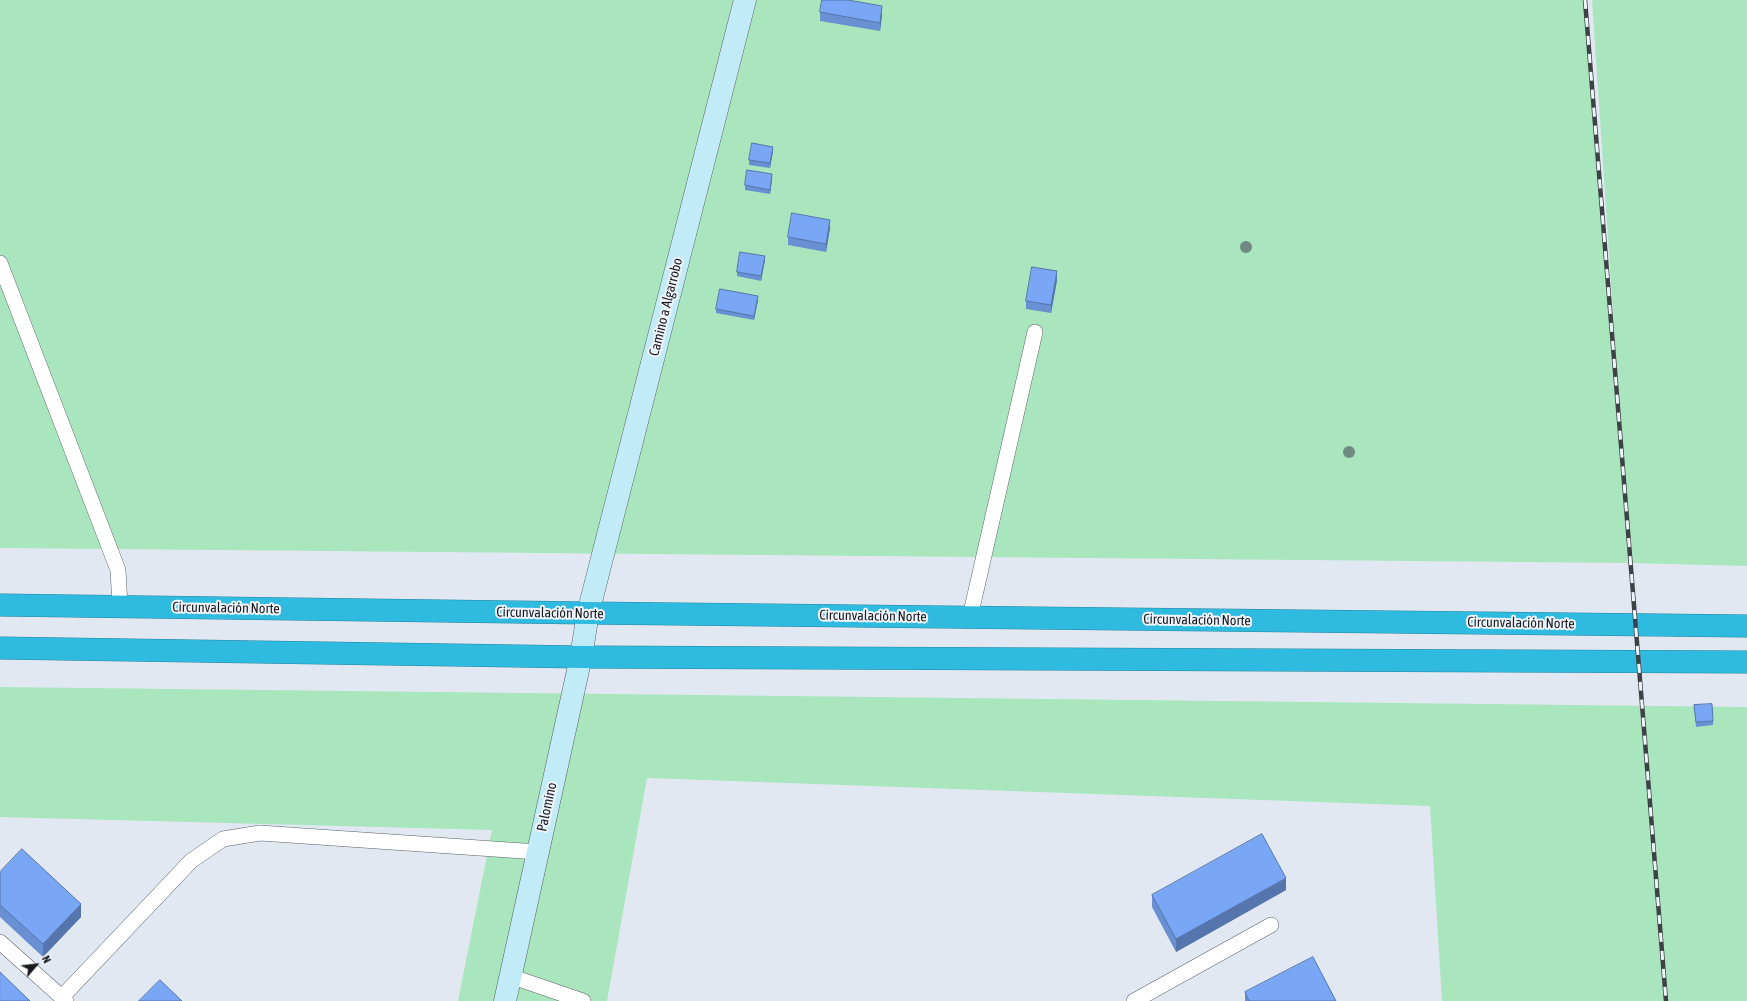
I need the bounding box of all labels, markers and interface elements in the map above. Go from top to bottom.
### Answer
street label: Camino a Algarrobo [646,256,686,358]
street label: Circunvalación Norte [172,599,280,617]
street label: Circunvalación Norte [496,604,604,622]
street label: Circunvalación Norte [819,607,927,625]
street label: Circunvalación Norte [1143,611,1251,629]
street label: Circunvalación Norte [1467,614,1575,632]
street label: Palomino [534,781,560,833]
north arrow [16,945,56,985]
text: N [40,954,53,965]

